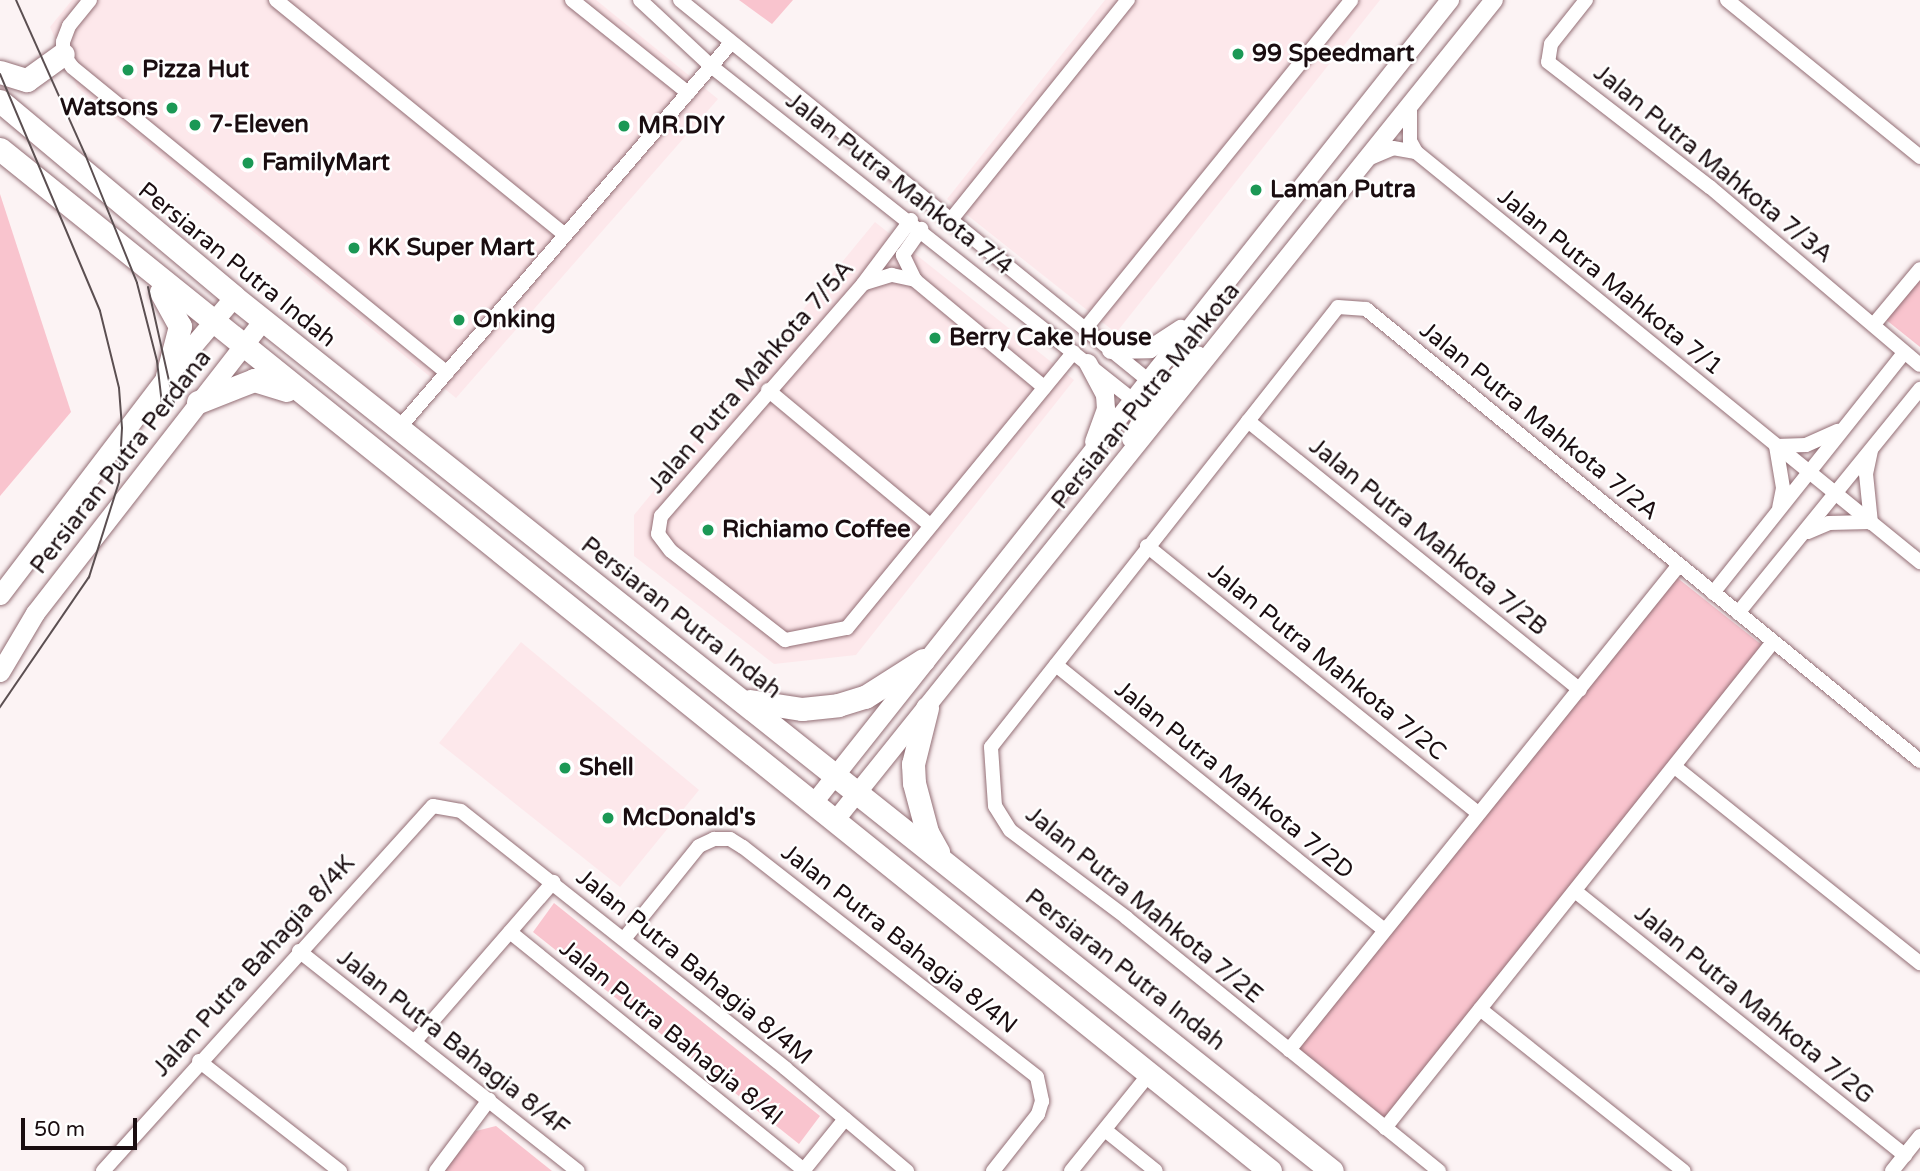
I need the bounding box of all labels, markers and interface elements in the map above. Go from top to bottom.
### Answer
place label: 99 Speedmart [1252,40,1414,68]
marker: 99 Speedmart [1230,46,1246,62]
place label: Pizza Hut [142,56,249,84]
street label: Jalan Putra Mahkota 7/3A [1588,59,1838,269]
marker: Pizza Hut [120,62,136,78]
street label: Jalan Putra Mahkota 7/4 [780,87,1018,281]
place label: Watsons [60,94,158,122]
marker: Watsons [164,100,180,116]
place label: 7-Eleven [209,111,309,139]
place label: MR.DIY [638,112,725,140]
marker: 7-Eleven [187,117,203,133]
marker: MR.DIY [616,118,632,134]
place label: FamilyMart [262,149,390,177]
marker: FamilyMart [240,155,256,171]
street label: Persiaran Putra Indah [132,176,342,354]
place label: Laman Putra [1270,176,1416,204]
marker: Laman Putra [1248,182,1264,198]
street label: Jalan Putra Mahkota 7/1 [1492,182,1728,382]
place label: KK Super Mart [368,234,535,262]
marker: KK Super Mart [346,240,362,256]
street label: Jalan Putra Mahkota 7/5A [642,255,860,499]
street label: Persiaran Putra Mahkota [1046,277,1246,515]
place label: Onking [473,306,556,334]
marker: Onking [451,312,467,328]
street label: Jalan Putra Mahkota 7/2A [1414,316,1664,526]
place label: Berry Cake House [949,324,1152,352]
marker: Berry Cake House [927,330,943,346]
street label: Persiaran Putra Perdana [24,344,218,580]
street label: Jalan Putra Mahkota 7/2B [1303,432,1553,642]
place label: Richiamo Coffee [722,516,911,544]
marker: Richiamo Coffee [700,522,716,538]
street label: Persiaran Putra Indah [575,531,787,705]
street label: Jalan Putra Mahkota 7/2C [1202,557,1452,767]
street label: Jalan Putra Mahkota 7/2D [1109,675,1359,885]
place label: Shell [579,754,634,782]
marker: Shell [557,760,573,776]
street label: Jalan Putra Mahkota 7/2E [1020,800,1268,1010]
place label: McDonald's [622,804,756,832]
marker: McDonald's [600,810,616,826]
street label: Jalan Putra Bahagia 8/4N [775,838,1023,1040]
street label: Jalan Putra Bahagia 8/4K [147,849,361,1083]
street label: Jalan Putra Bahagia 8/4M [570,863,818,1071]
street label: Persiaran Putra Indah [1019,883,1231,1057]
street label: Jalan Putra Mahkota 7/2G [1629,900,1879,1110]
street label: Jalan Putra Bahagia 8/4I [554,934,788,1132]
street label: Jalan Putra Bahagia 8/4F [331,943,575,1143]
scale bar [24,1104,140,1148]
text: 50 m [34,1117,85,1142]

